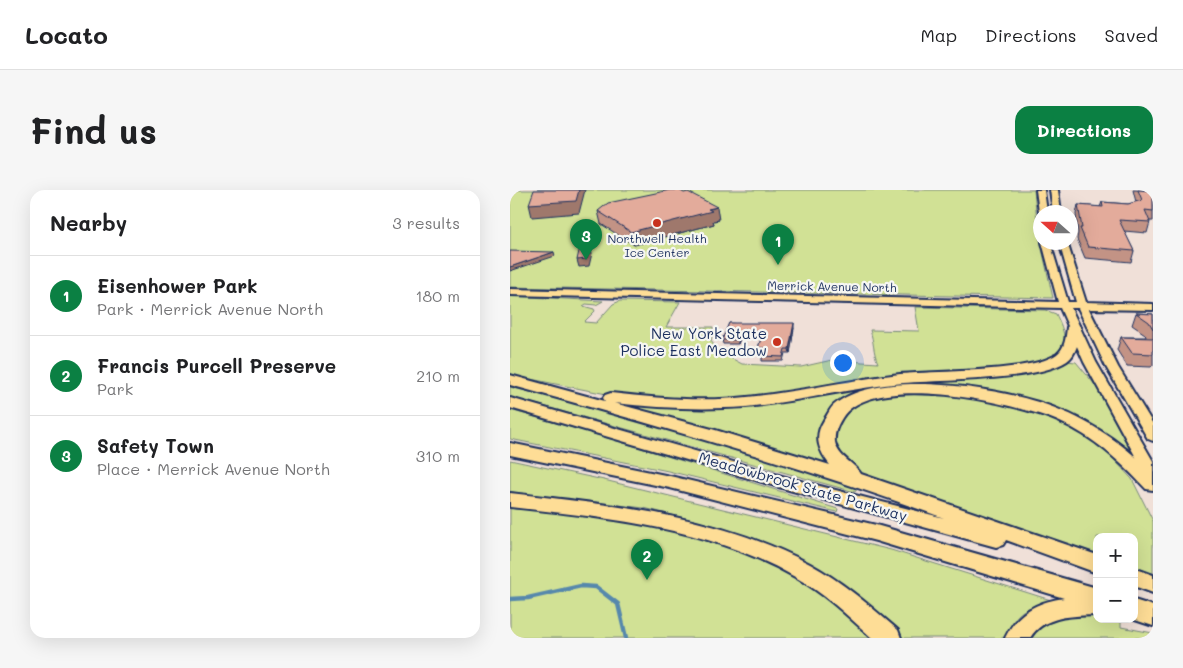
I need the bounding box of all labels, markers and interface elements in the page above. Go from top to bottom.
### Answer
text: Locato [25,19,108,50]
text: Map [920,23,957,47]
text: Directions [985,23,1077,47]
text: Saved [1105,23,1158,47]
button: Directions [1015,106,1153,154]
text: Find us [30,107,157,153]
north arrow [1033,205,1078,250]
text: Nearby [50,209,127,236]
text: 3 results [392,212,460,233]
marker: Northwell Health Ice Center [651,217,663,229]
pin: 3 [570,219,602,260]
pin: 1 [762,224,794,265]
place label: Northwell Health Ice Center [607,230,707,260]
text: Eisenhower Park [97,273,257,298]
street label: Merrick Avenue North [767,277,897,295]
text: 1 [62,285,70,306]
text: 180 m [415,285,460,306]
text: Park · Merrick Avenue North [97,298,323,319]
place label: New York State Police East Meadow [620,323,767,360]
marker: New York State Police East Meadow [771,336,783,348]
your location [830,350,856,376]
text: Francis Purcell Preserve [97,353,336,378]
text: 2 [62,365,70,386]
text: 210 m [416,365,460,386]
text: Park [97,378,133,399]
text: Safety Town [97,433,214,458]
text: 3 [61,445,71,466]
text: 310 m [416,445,460,466]
street label: Meadowbrook State Parkway [696,447,910,525]
text: Place · Merrick Avenue North [97,458,330,479]
map controls [1093,533,1138,623]
button: + [1093,533,1138,578]
pin: 2 [631,539,663,580]
button: − [1093,578,1138,623]

